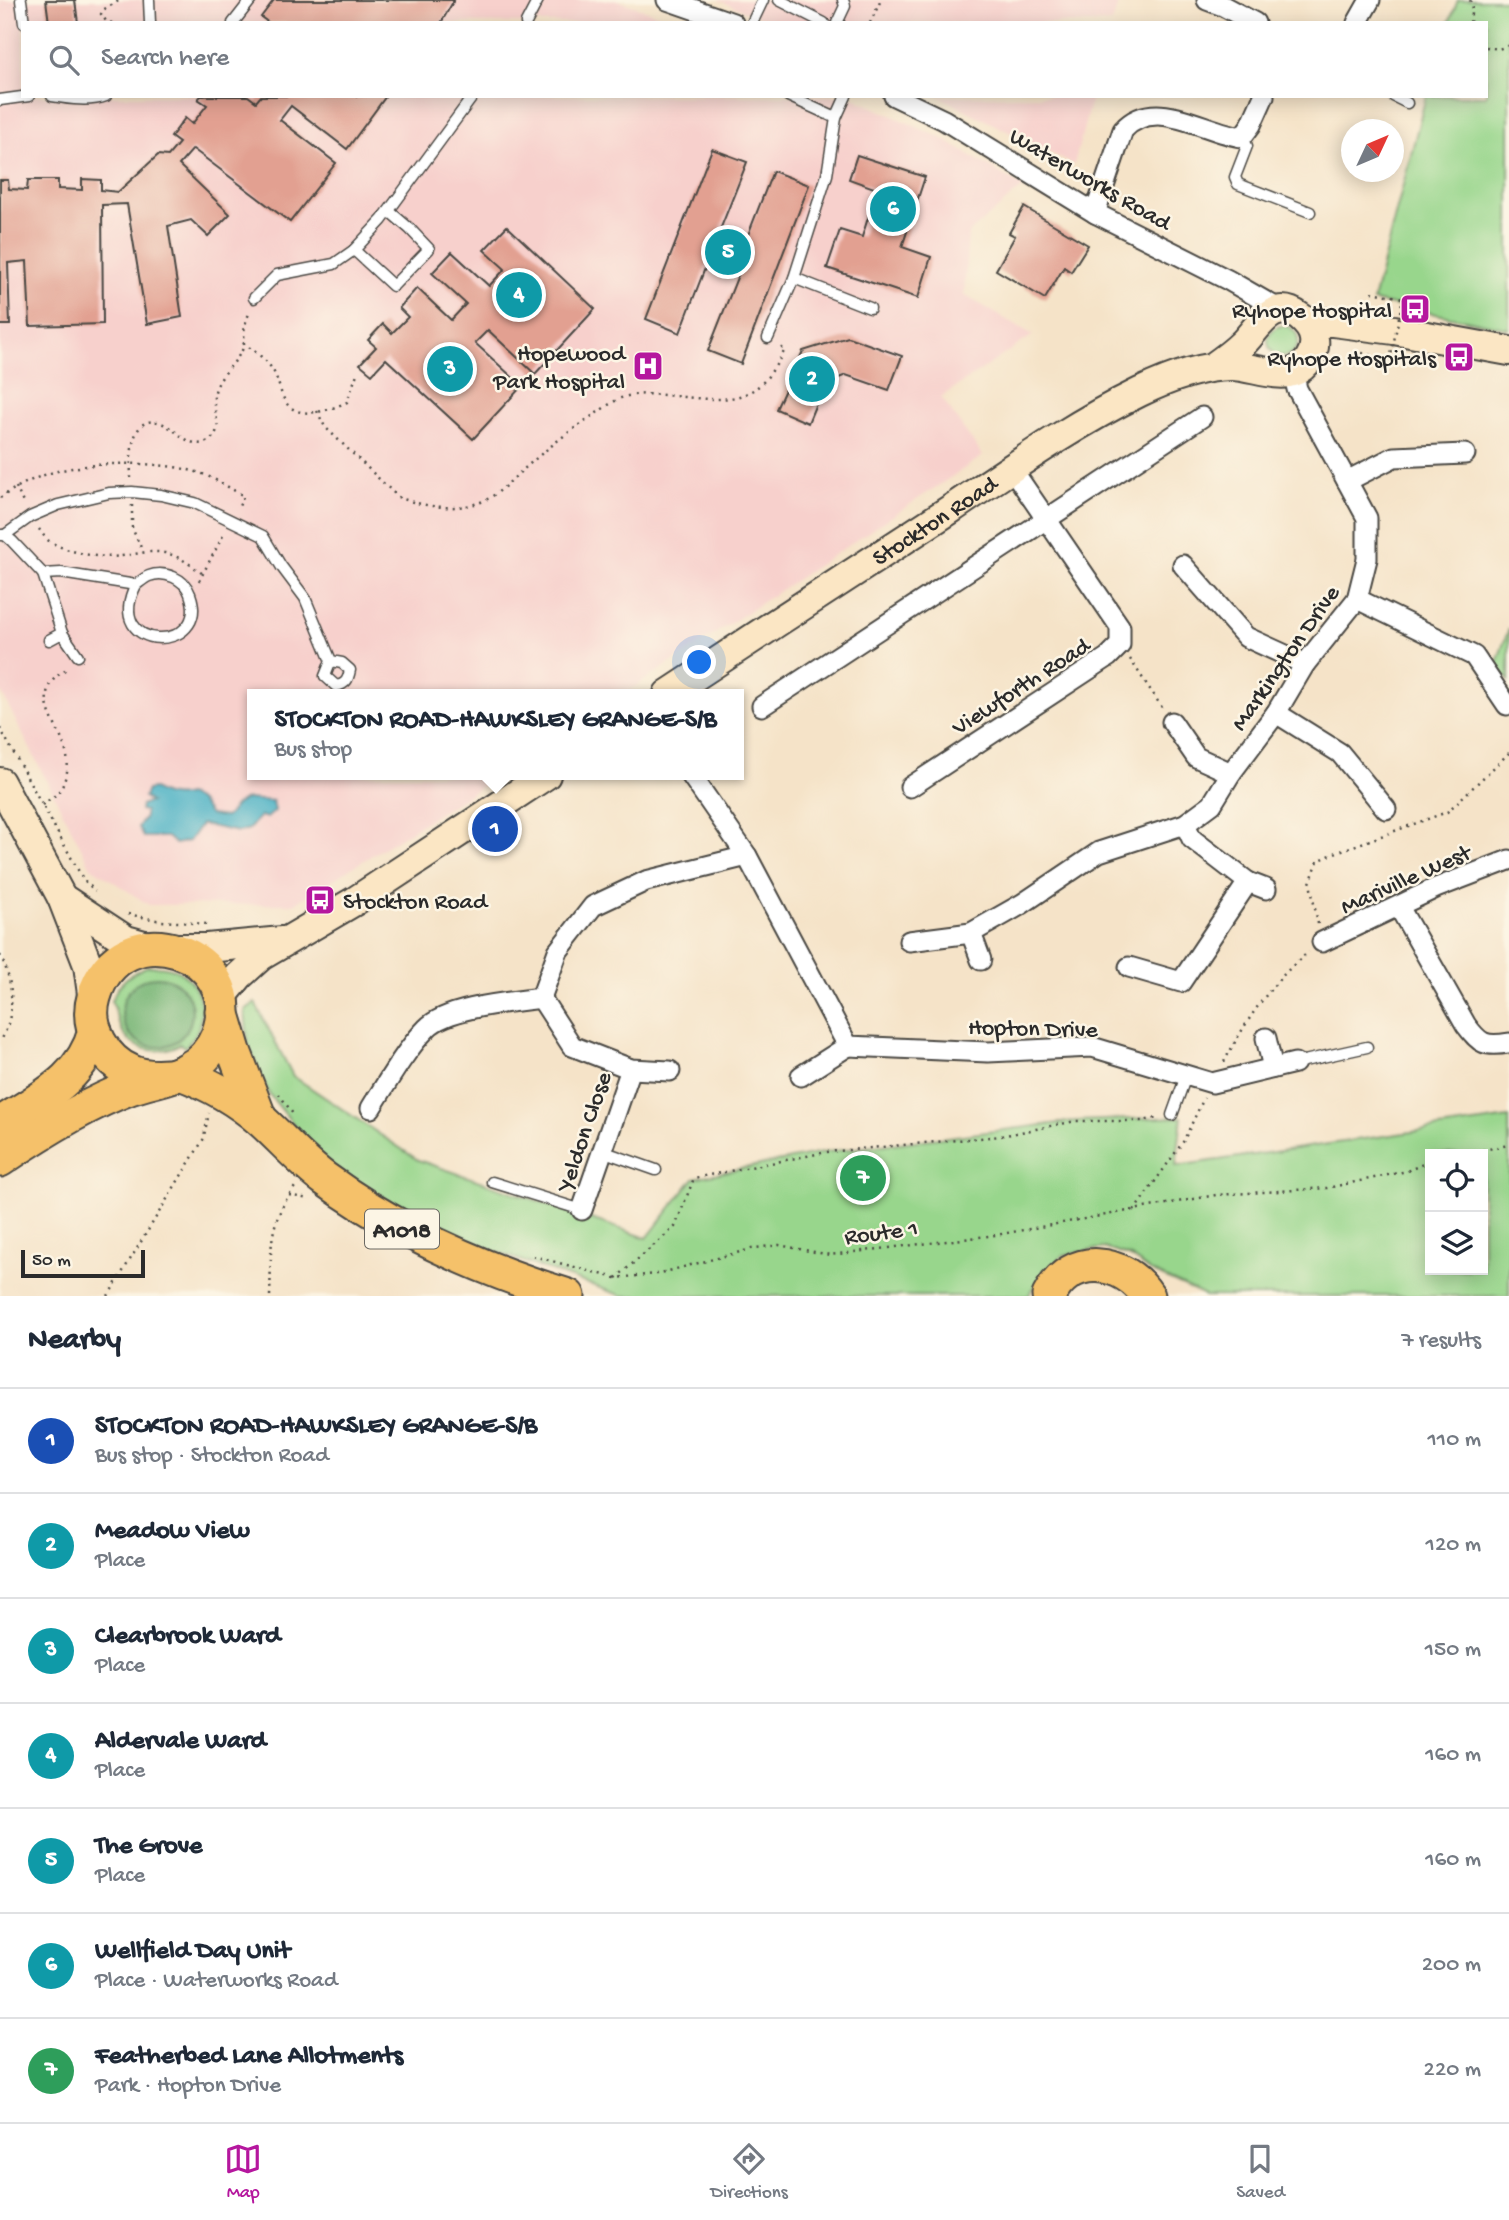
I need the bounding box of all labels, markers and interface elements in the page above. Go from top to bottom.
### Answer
search box [21,21,1488,98]
icon: search [45,41,83,79]
text: Search here [101,44,229,75]
north arrow [1341,119,1404,182]
street label: Waterworks Road [1003,123,1177,240]
pin: 6 [870,183,916,235]
pin: 5 [705,226,751,278]
pin: 4 [496,269,542,321]
bus stop icon: Ryhope Hospital [1398,292,1432,326]
place label: Ryhope Hospital [1232,298,1392,327]
bus stop icon: Ryhope Hospitals [1442,340,1476,374]
place label: Hopewood Park Hospital [492,341,627,398]
pin: 3 [427,343,473,395]
place label: Ryhope Hospitals [1267,346,1437,375]
hospital icon: Hopewood Park Hospital [631,349,665,383]
pin: 2 [789,353,835,405]
street label: Stockton Road [868,470,1006,574]
street label: Markington Drive [1226,580,1348,737]
street label: Viewforth Road [947,632,1098,744]
your location [682,645,716,679]
popup [247,689,744,780]
text: STOCKTON ROAD-HAWKSLEY GRANGE-S/B [275,706,716,737]
text: Bus stop [275,737,352,764]
pin: 1 [472,803,518,855]
street label: Mariville West [1337,839,1478,923]
bus stop icon: Stockton Road [303,883,337,917]
place label: Stockton Road [343,889,489,918]
street label: Hopton Drive [968,1015,1099,1046]
street label: Yeldon Close [552,1068,620,1198]
map controls [1425,1149,1488,1275]
button: locate [1425,1149,1488,1212]
pin: 7 [840,1152,886,1204]
road number: A1018 [365,1210,439,1248]
button: layers [1425,1212,1488,1275]
street label: Route 1 [843,1216,920,1253]
scale bar [21,1247,145,1279]
text: 50 m [32,1250,71,1273]
text: Nearby [28,1324,121,1359]
text: 7 results [1401,1328,1481,1355]
text: STOCKTON ROAD-HAWKSLEY GRANGE-S/B [95,1412,537,1443]
text: 1 [46,1427,56,1454]
text: 110 m [1428,1427,1481,1454]
text: Bus stop · Stockton Road [95,1443,329,1470]
text: Meadow View [95,1517,250,1548]
text: 2 [45,1532,57,1559]
text: 120 m [1426,1532,1481,1559]
text: Place [95,1548,145,1575]
text: Clearbrook Ward [95,1622,281,1653]
text: 3 [45,1637,57,1664]
text: 150 m [1425,1637,1481,1664]
text: Place [95,1653,145,1680]
text: Aldervale Ward [95,1727,266,1758]
text: 4 [46,1742,56,1769]
text: 160 m [1425,1742,1481,1769]
text: Place [95,1758,145,1785]
text: The Grove [95,1832,203,1863]
text: 5 [45,1847,57,1874]
text: 160 m [1425,1847,1481,1874]
text: Place [95,1863,145,1890]
text: Wellfield Day Unit [95,1937,290,1968]
text: 6 [45,1952,57,1979]
text: 200 m [1422,1952,1481,1979]
text: Place · Waterworks Road [95,1968,337,1995]
text: Featherbed Lane Allotments [95,2042,403,2073]
text: 7 [45,2057,57,2084]
text: 220 m [1424,2057,1481,2084]
text: Park · Hopton Drive [95,2073,281,2100]
tab: Map [224,2140,262,2205]
tab: Directions [711,2140,788,2205]
tab: Saved [1236,2140,1285,2205]

